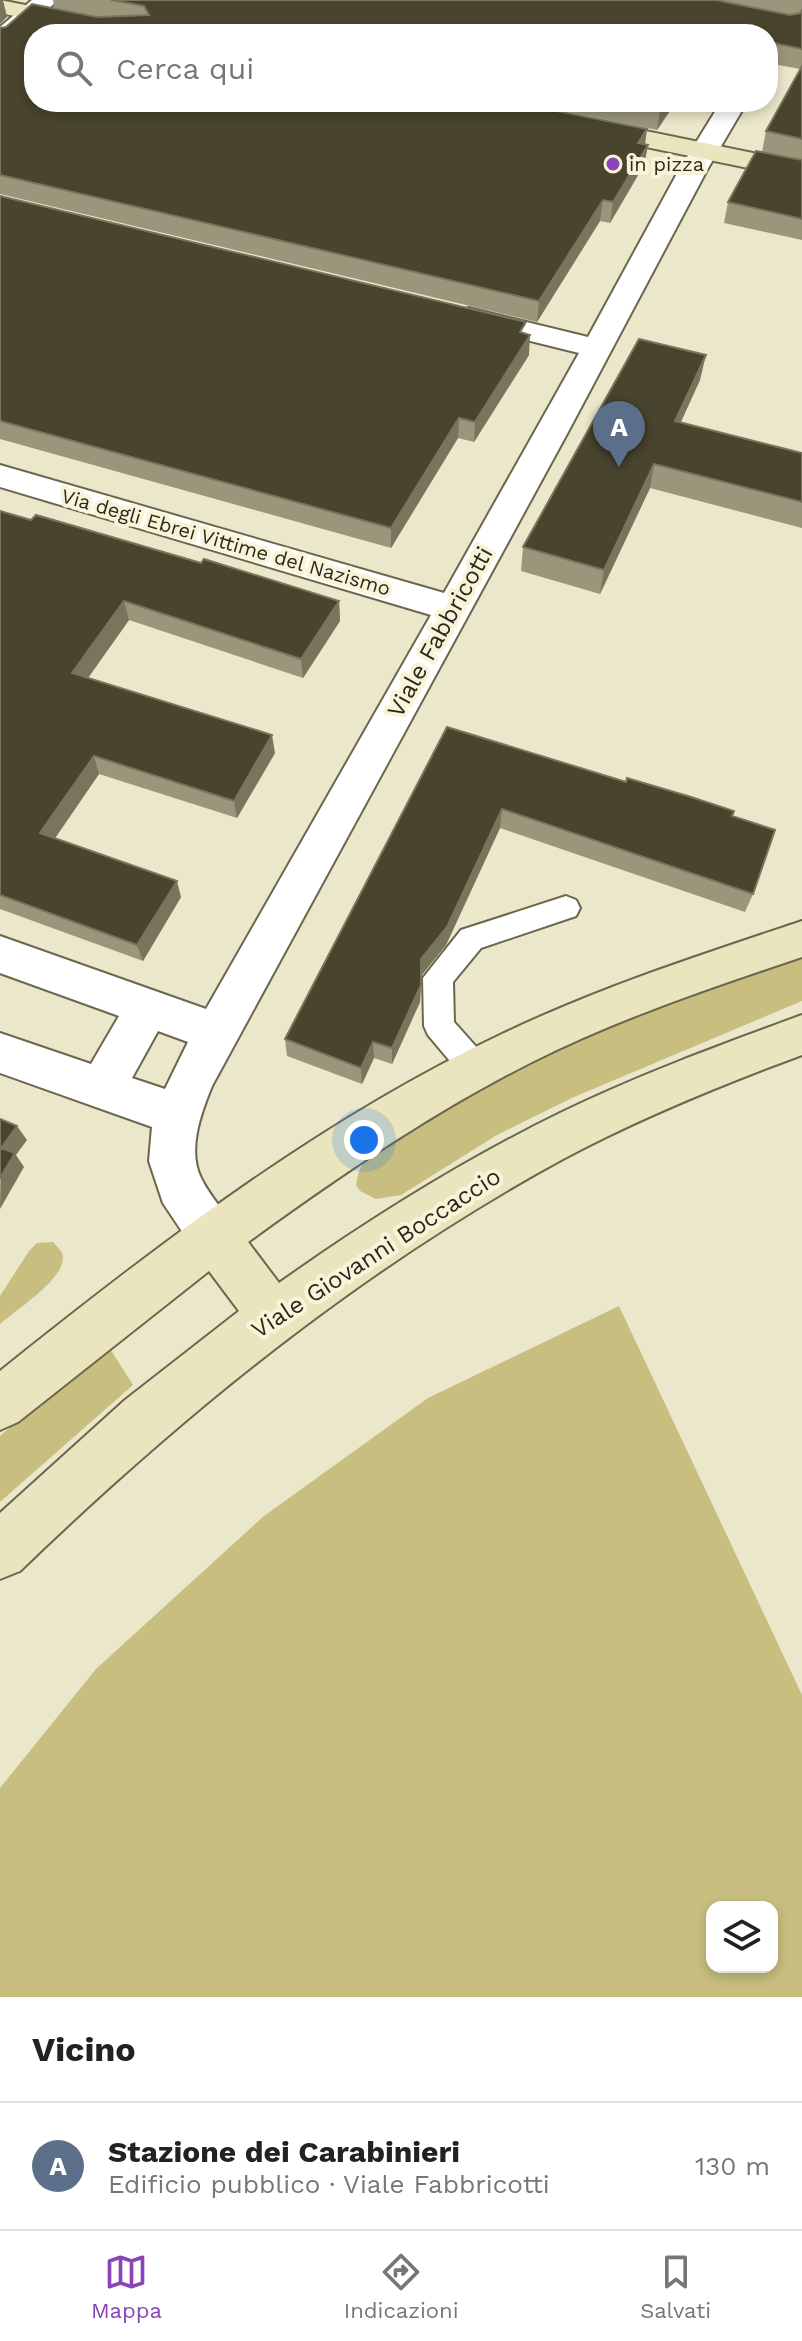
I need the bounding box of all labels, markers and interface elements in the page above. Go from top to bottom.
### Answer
search box [24,24,778,112]
icon: search [52,46,96,90]
text: Cerca qui [116,51,254,86]
place label: in pizza [629,152,704,176]
marker: in pizza [604,155,622,173]
pin: A [593,401,645,467]
street label: Via degli Ebrei Vittime del Nazismo [59,483,393,601]
street label: Viale Fabbricotti [382,542,498,722]
your location [344,1120,384,1160]
street label: Viale Giovanni Boccaccio [246,1162,506,1344]
map controls [706,1901,778,1973]
button: layers [706,1901,778,1973]
text: Vicino [32,2029,136,2069]
text: Stazione dei Carabinieri [108,2134,460,2169]
text: A [49,2151,67,2181]
text: 130 m [695,2151,770,2181]
text: Edificio pubblico · Viale Fabbricotti [108,2169,550,2199]
tab: Mappa [91,2250,162,2323]
tab: Indicazioni [344,2250,459,2323]
tab: Salvati [640,2250,711,2323]

